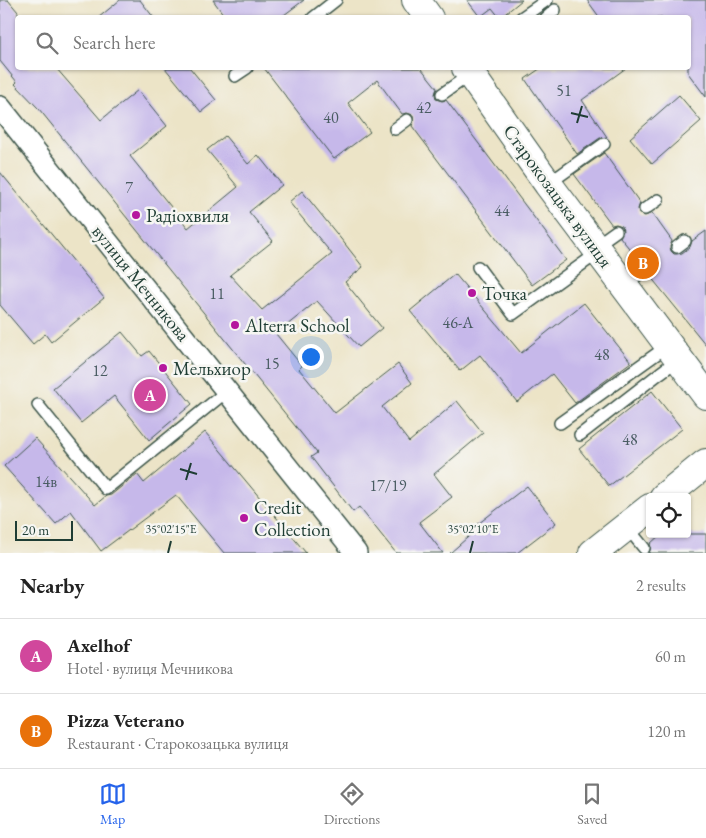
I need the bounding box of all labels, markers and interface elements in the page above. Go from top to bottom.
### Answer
search box [15,15,691,70]
icon: search [33,29,61,57]
text: Search here [73,30,155,55]
house number: 51 [556,80,572,101]
house number: 42 [416,97,432,118]
house number: 40 [323,107,339,128]
street label: Старокозацька вулиця [498,119,619,273]
house number: 7 [125,177,133,198]
house number: 44 [494,200,510,221]
place label: Радіохвиля [146,203,230,228]
marker: Радіохвиля [130,209,142,221]
street label: вулиця Мечникова [86,219,196,347]
pin: B [627,244,659,282]
place label: Точка [482,281,527,306]
house number: 11 [209,283,225,304]
marker: Точка [466,287,478,299]
house number: 46-А [443,312,474,333]
place label: Alterra School [244,313,350,338]
marker: Alterra School [229,319,241,331]
your location [298,344,324,370]
house number: 48 [594,344,610,365]
house number: 15 [264,353,280,374]
place label: Мельхиор [173,356,251,381]
house number: 12 [92,360,108,381]
marker: Мельхиор [157,362,169,374]
pin: A [134,376,166,414]
house number: 48 [622,429,638,450]
house number: 14в [35,471,57,492]
house number: 17/19 [369,475,407,496]
map controls [646,493,691,538]
button: locate [646,493,691,538]
place label: Credit Collection [254,495,331,542]
marker: Credit Collection [238,512,250,524]
scale bar [15,518,72,541]
text: 20 m [22,521,49,539]
text: 35°02'15"E [145,521,197,537]
text: 35°02'10"E [447,521,499,537]
text: Nearby [20,572,84,599]
text: 2 results [636,575,686,596]
text: Axelhof [67,633,130,658]
text: A [30,646,42,667]
text: 60 m [655,646,686,667]
text: Hotel · вулиця Мечникова [67,658,233,679]
text: Pizza Veterano [67,708,184,733]
text: B [31,721,41,742]
text: 120 m [647,721,686,742]
text: Restaurant · Старокозацька вулиця [67,733,289,754]
tab: Map [99,780,127,828]
tab: Directions [324,780,380,828]
tab: Saved [577,780,607,828]

